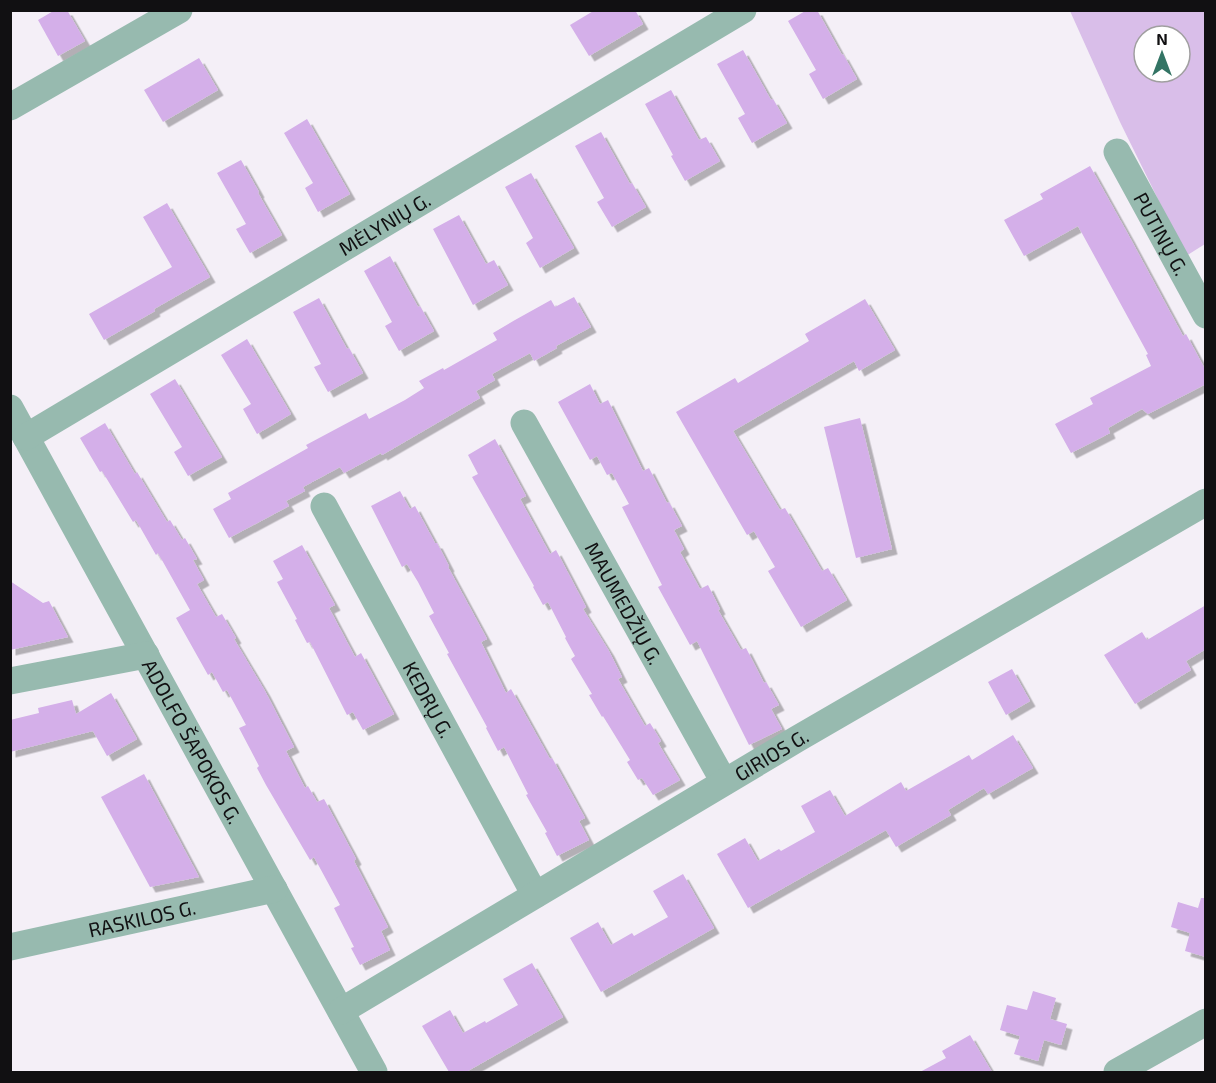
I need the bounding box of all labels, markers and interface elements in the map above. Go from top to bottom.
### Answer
north arrow [1132,24,1192,84]
text: N [1156,29,1168,48]
street label: MĖLYNIŲ G. [334,187,435,260]
street label: PUTINŲ G. [1129,188,1194,279]
street label: MAUMEDŽIŲ G. [581,537,668,669]
street label: ADOLFO ŠAPOKOS G. [138,655,248,828]
street label: KEDRŲ G. [398,657,459,742]
street label: GIRIOS G. [730,723,812,786]
street label: RASKILOS G. [86,895,198,941]

